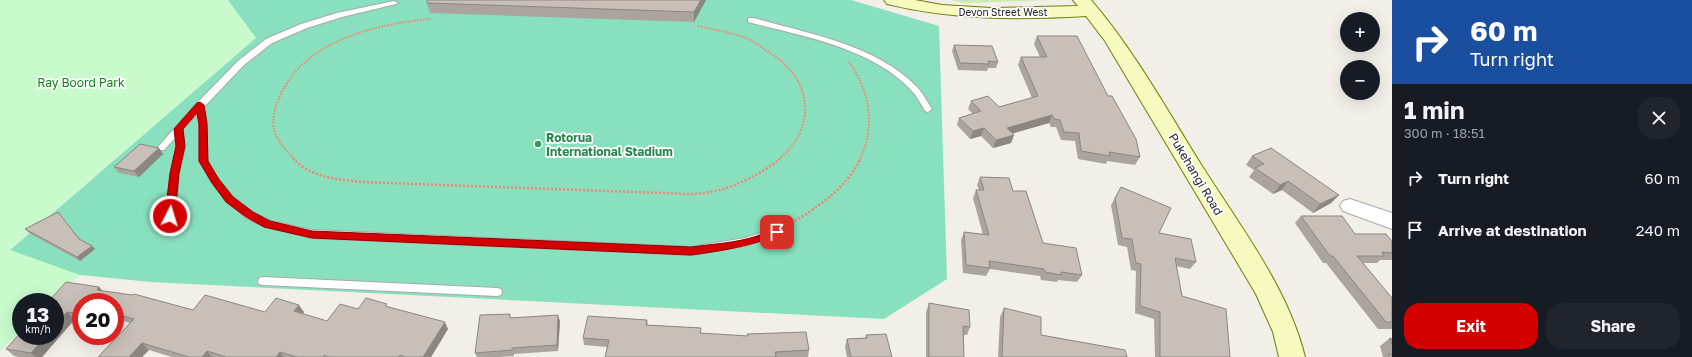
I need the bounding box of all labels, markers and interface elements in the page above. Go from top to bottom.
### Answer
street label: Devon Street West [958,6,1048,18]
map controls [1340,12,1380,100]
button: + [1340,12,1380,52]
text: 60 m [1470,14,1537,47]
icon: right [1404,16,1456,68]
text: Turn right [1470,48,1554,70]
button: − [1340,60,1380,100]
park label: Ray Boord Park [37,75,125,90]
text: 1 min [1404,95,1464,124]
button: close [1638,97,1680,139]
text: 300 m · 18:51 [1404,125,1485,141]
place label: Rotorua International Stadium [546,130,673,159]
street label: Pukehangi Road [1166,130,1226,218]
marker: Rotorua International Stadium [533,139,543,149]
icon: right [1404,167,1426,189]
text: Turn right [1438,169,1509,187]
text: 60 m [1645,169,1680,187]
position arrow [149,195,191,237]
pin [760,215,794,249]
icon: arrive [1404,219,1426,241]
icon: arrive [766,221,788,243]
text: Arrive at destination [1438,221,1587,239]
text: 240 m [1636,221,1680,239]
speed limit sign: 20 [72,293,124,345]
text: 13 [27,302,49,326]
button: Exit [1404,303,1538,349]
button: Share [1546,303,1680,349]
text: km/h [25,323,51,335]

